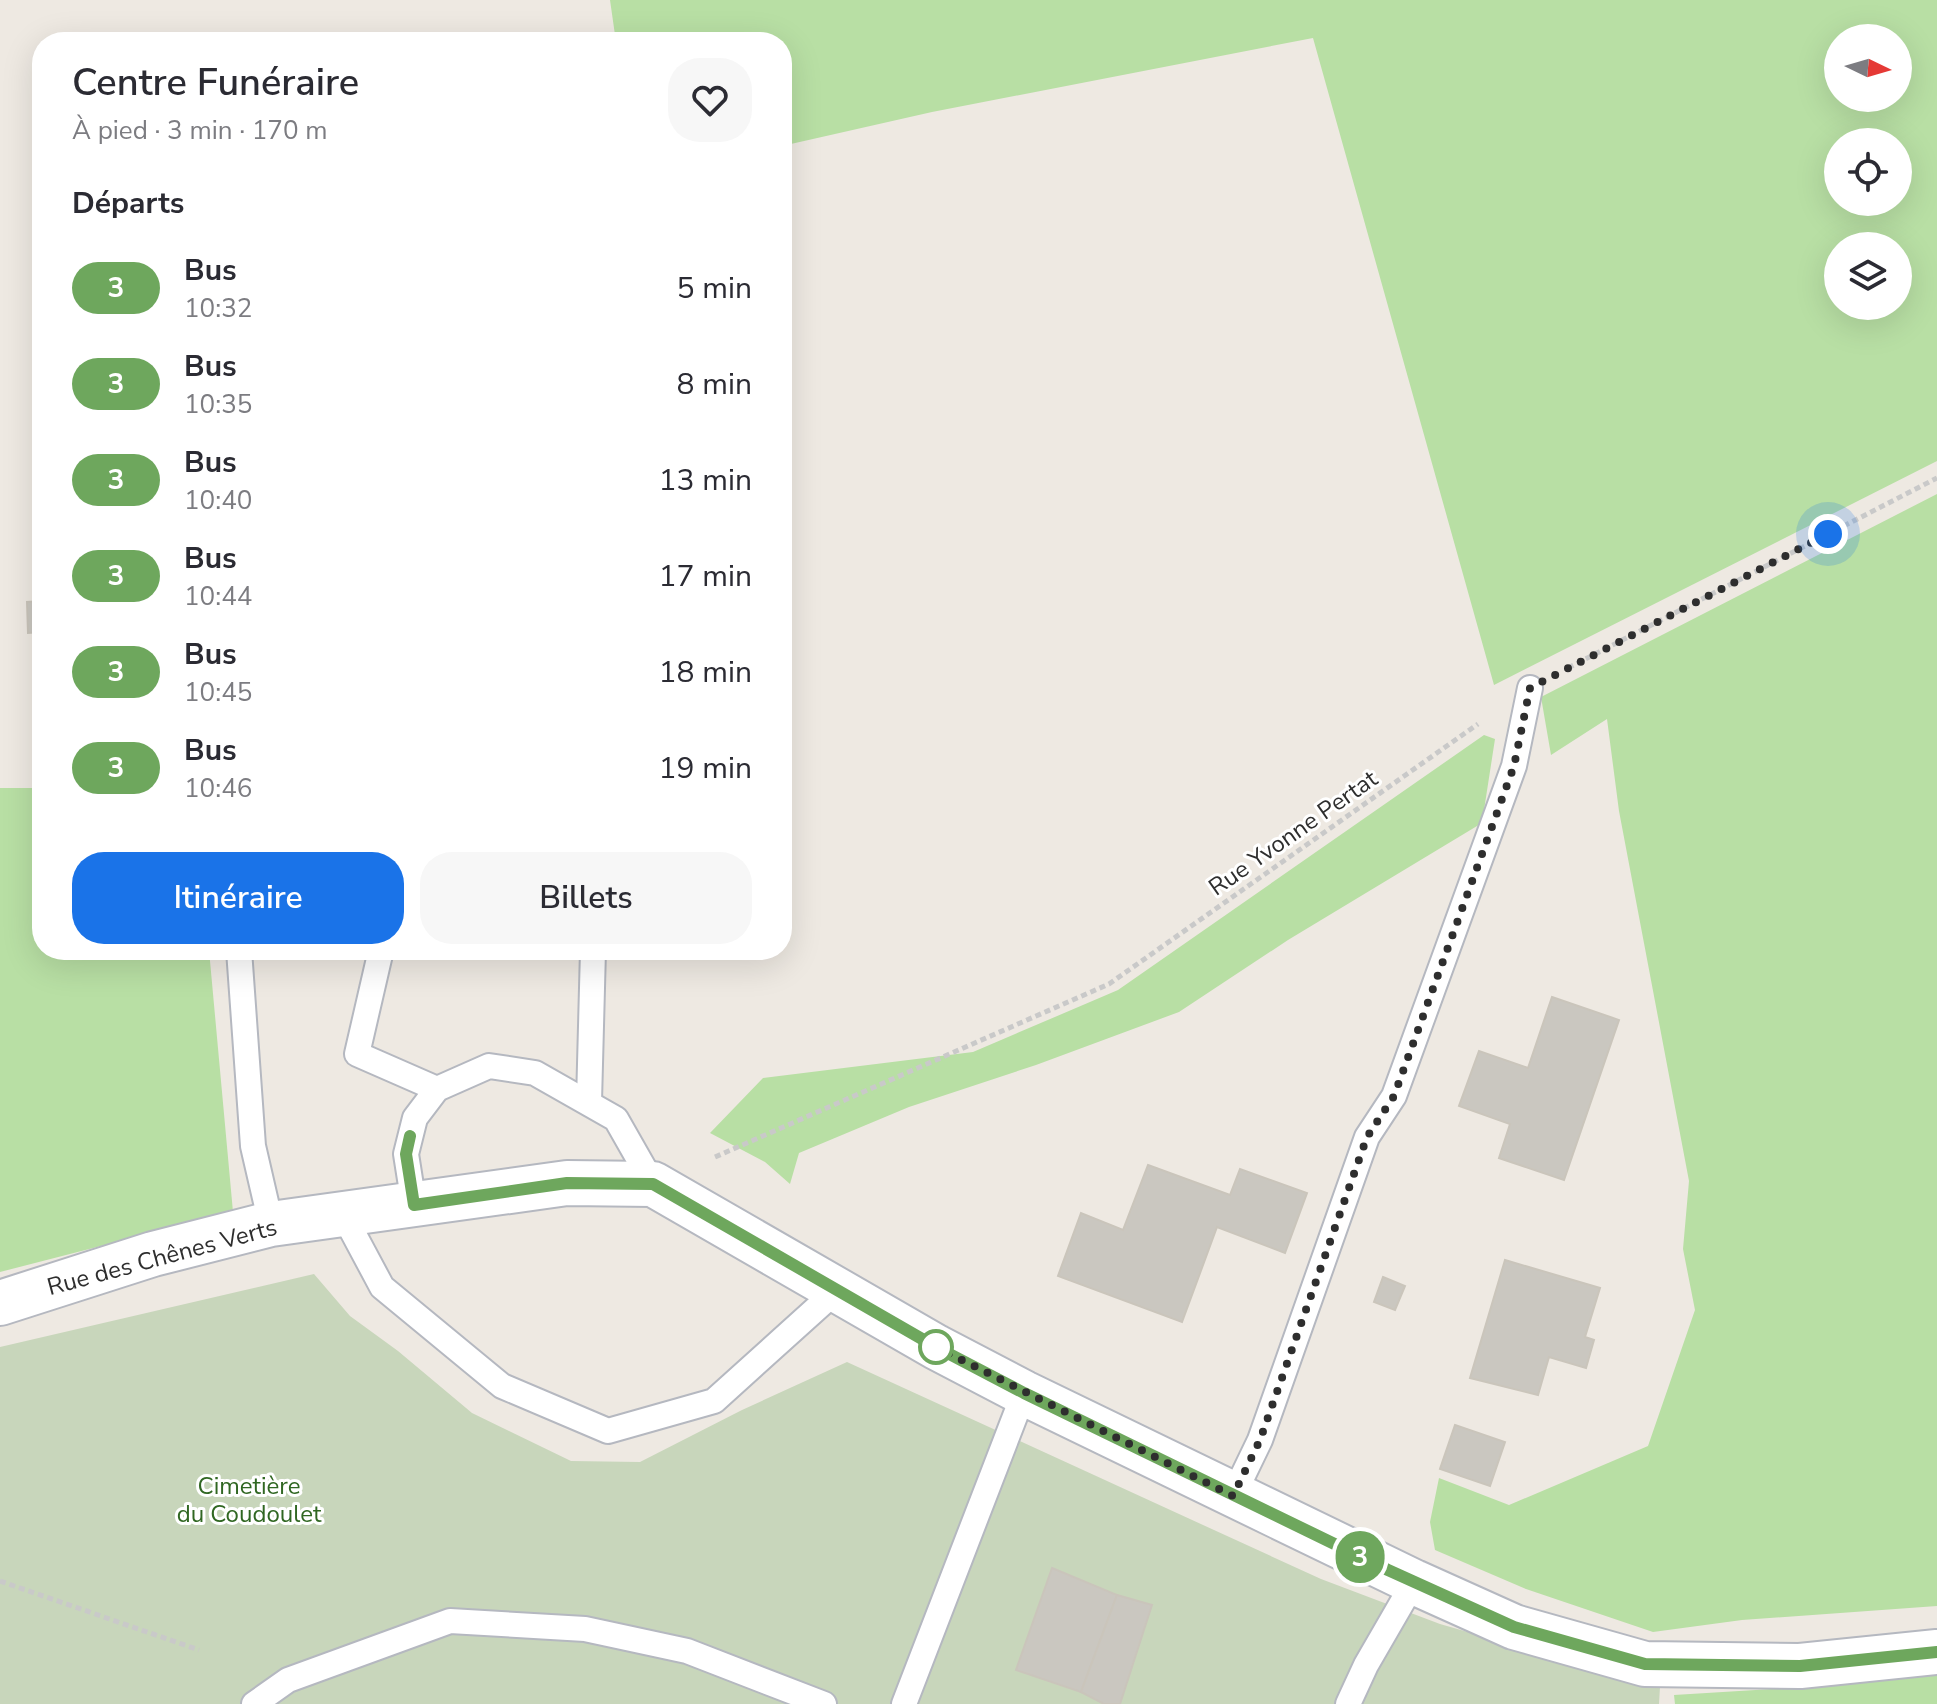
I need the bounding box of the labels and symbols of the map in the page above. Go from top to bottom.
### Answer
north arrow [1824,24,1912,112]
your location [1808,514,1848,554]
street label: Rue Yvonne Pertat [1202,762,1384,903]
street label: Rue des Chênes Verts [44,1211,280,1303]
unlabelled marker [919,1330,953,1364]
park label: Cimetière du Coudoulet [177,1470,322,1530]
line badge: 3 [1334,1531,1386,1583]

